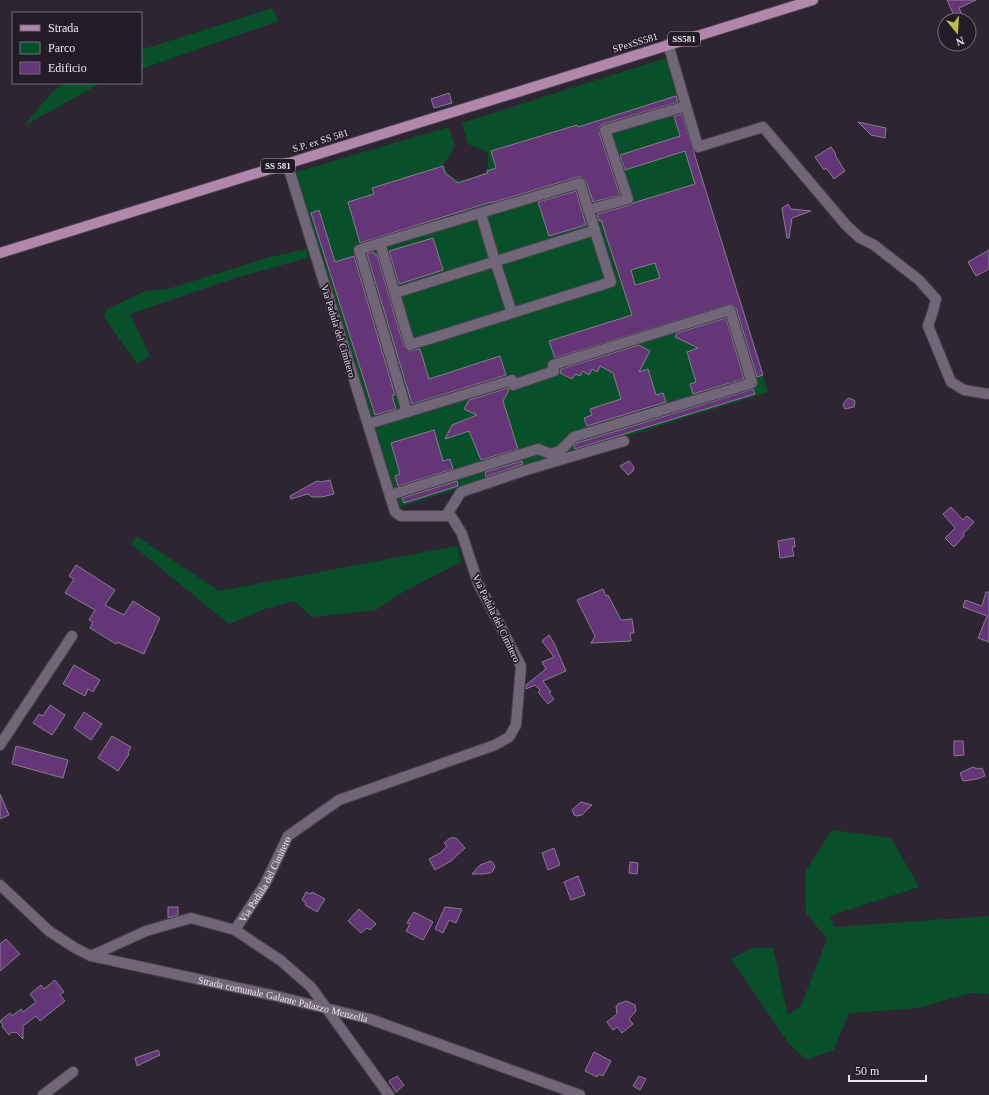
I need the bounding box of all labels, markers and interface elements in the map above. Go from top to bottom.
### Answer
legend [12,12,142,84]
north arrow [937,12,977,52]
text: Strada [48,21,79,35]
street label: SPexSS581 [611,30,659,55]
road number: SS581 [668,32,700,46]
text: N [954,35,966,48]
text: Parco [48,41,75,55]
text: Edificio [48,61,87,75]
street label: S.P. ex SS 581 [291,127,350,154]
road number: SS 581 [261,159,295,173]
street label: Via Padula del Cimitero [319,283,358,379]
street label: Via Padula del Cimitero [470,573,523,664]
street label: Via Padula del Cimitero [237,835,293,924]
street label: Strada comunale Galante Palazzo Menzella [197,974,370,1024]
scale bar [849,1057,926,1083]
text: 50 m [855,1064,880,1078]

